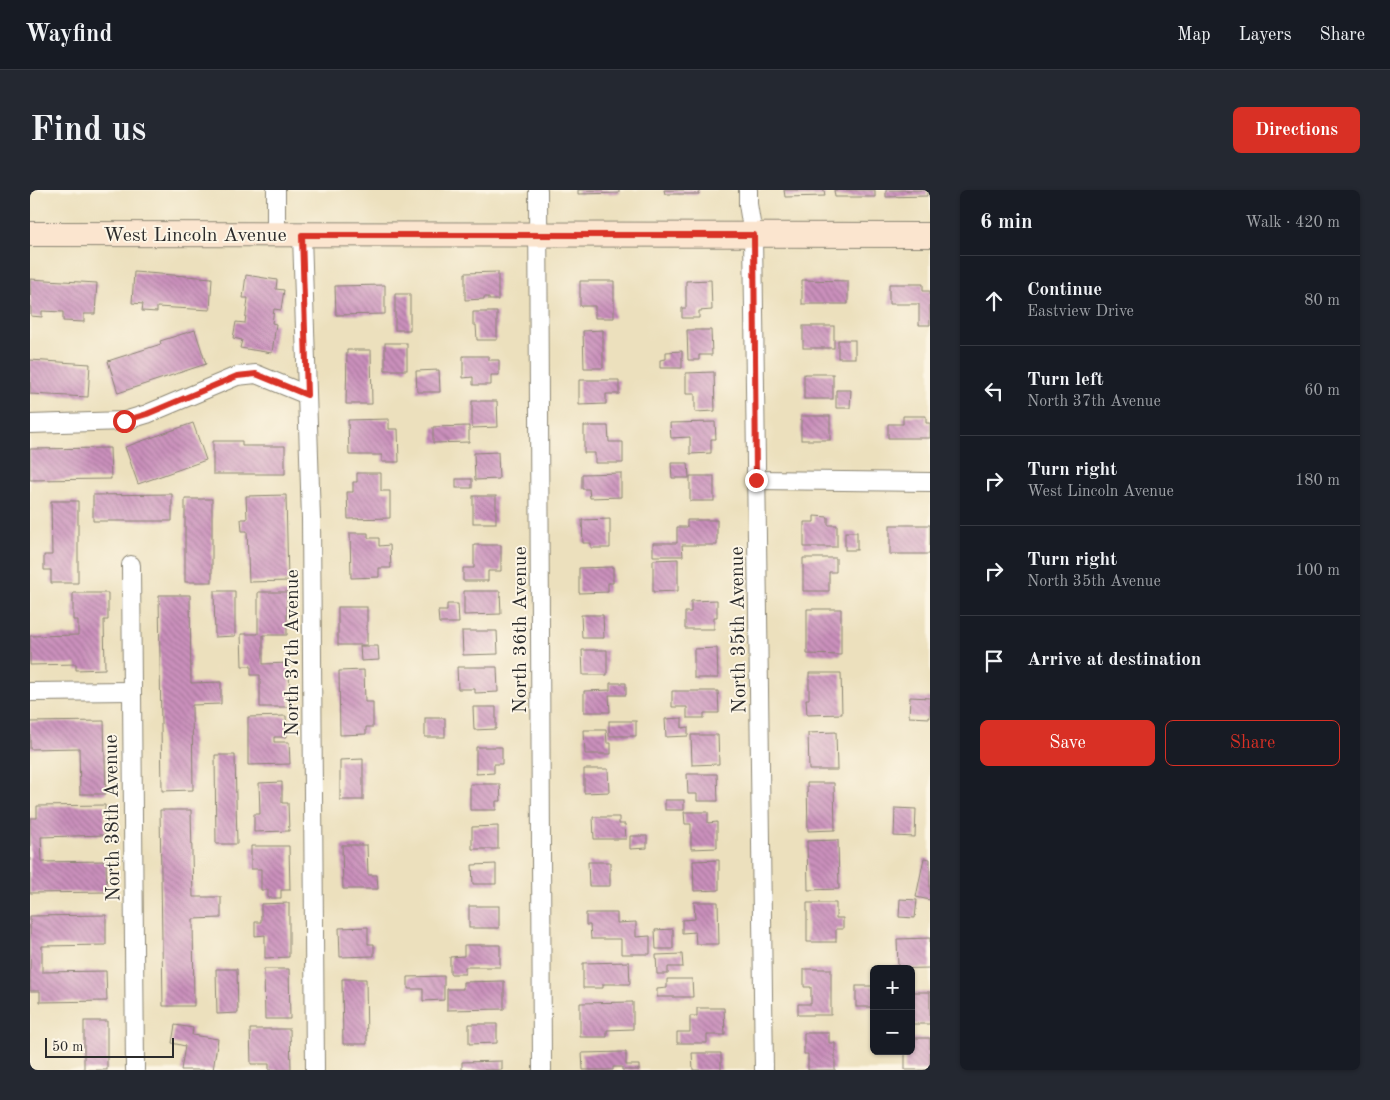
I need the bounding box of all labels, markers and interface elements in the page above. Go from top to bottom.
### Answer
text: Wayfind [25,23,112,47]
text: Map [1177,26,1211,44]
text: Layers [1239,26,1291,44]
text: Share [1319,26,1365,44]
button: Directions [1233,107,1360,153]
text: Find us [30,113,146,148]
text: 6 min [980,212,1033,233]
text: Walk · 420 m [1245,215,1340,231]
street label: West Lincoln Avenue [103,226,287,246]
text: Continue [1027,281,1102,300]
icon: ahead [980,287,1008,315]
text: 80 m [1304,293,1340,309]
text: Eastview Drive [1027,304,1134,320]
text: Turn left [1027,371,1104,390]
icon: left [980,377,1008,405]
text: 60 m [1304,383,1340,399]
text: North 37th Avenue [1027,394,1161,410]
route start [113,410,136,433]
text: Turn right [1027,461,1117,480]
icon: right [980,467,1008,495]
route end [745,469,768,492]
text: 180 m [1295,473,1340,489]
text: West Lincoln Avenue [1027,484,1174,500]
street label: North 36th Avenue [511,546,531,714]
street label: North 35th Avenue [728,546,750,714]
text: Turn right [1027,551,1117,570]
icon: right [980,557,1008,585]
text: 100 m [1295,563,1340,579]
street label: North 37th Avenue [283,569,303,737]
text: North 35th Avenue [1027,574,1161,590]
icon: arrive [980,647,1008,675]
text: Arrive at destination [1027,651,1201,670]
button: Save [980,720,1155,766]
button: Share [1165,720,1340,766]
street label: North 38th Avenue [102,734,124,902]
map controls [870,965,915,1055]
button: + [870,965,915,1010]
button: − [870,1010,915,1055]
scale bar [45,1035,174,1058]
text: 50 m [52,1040,83,1054]

